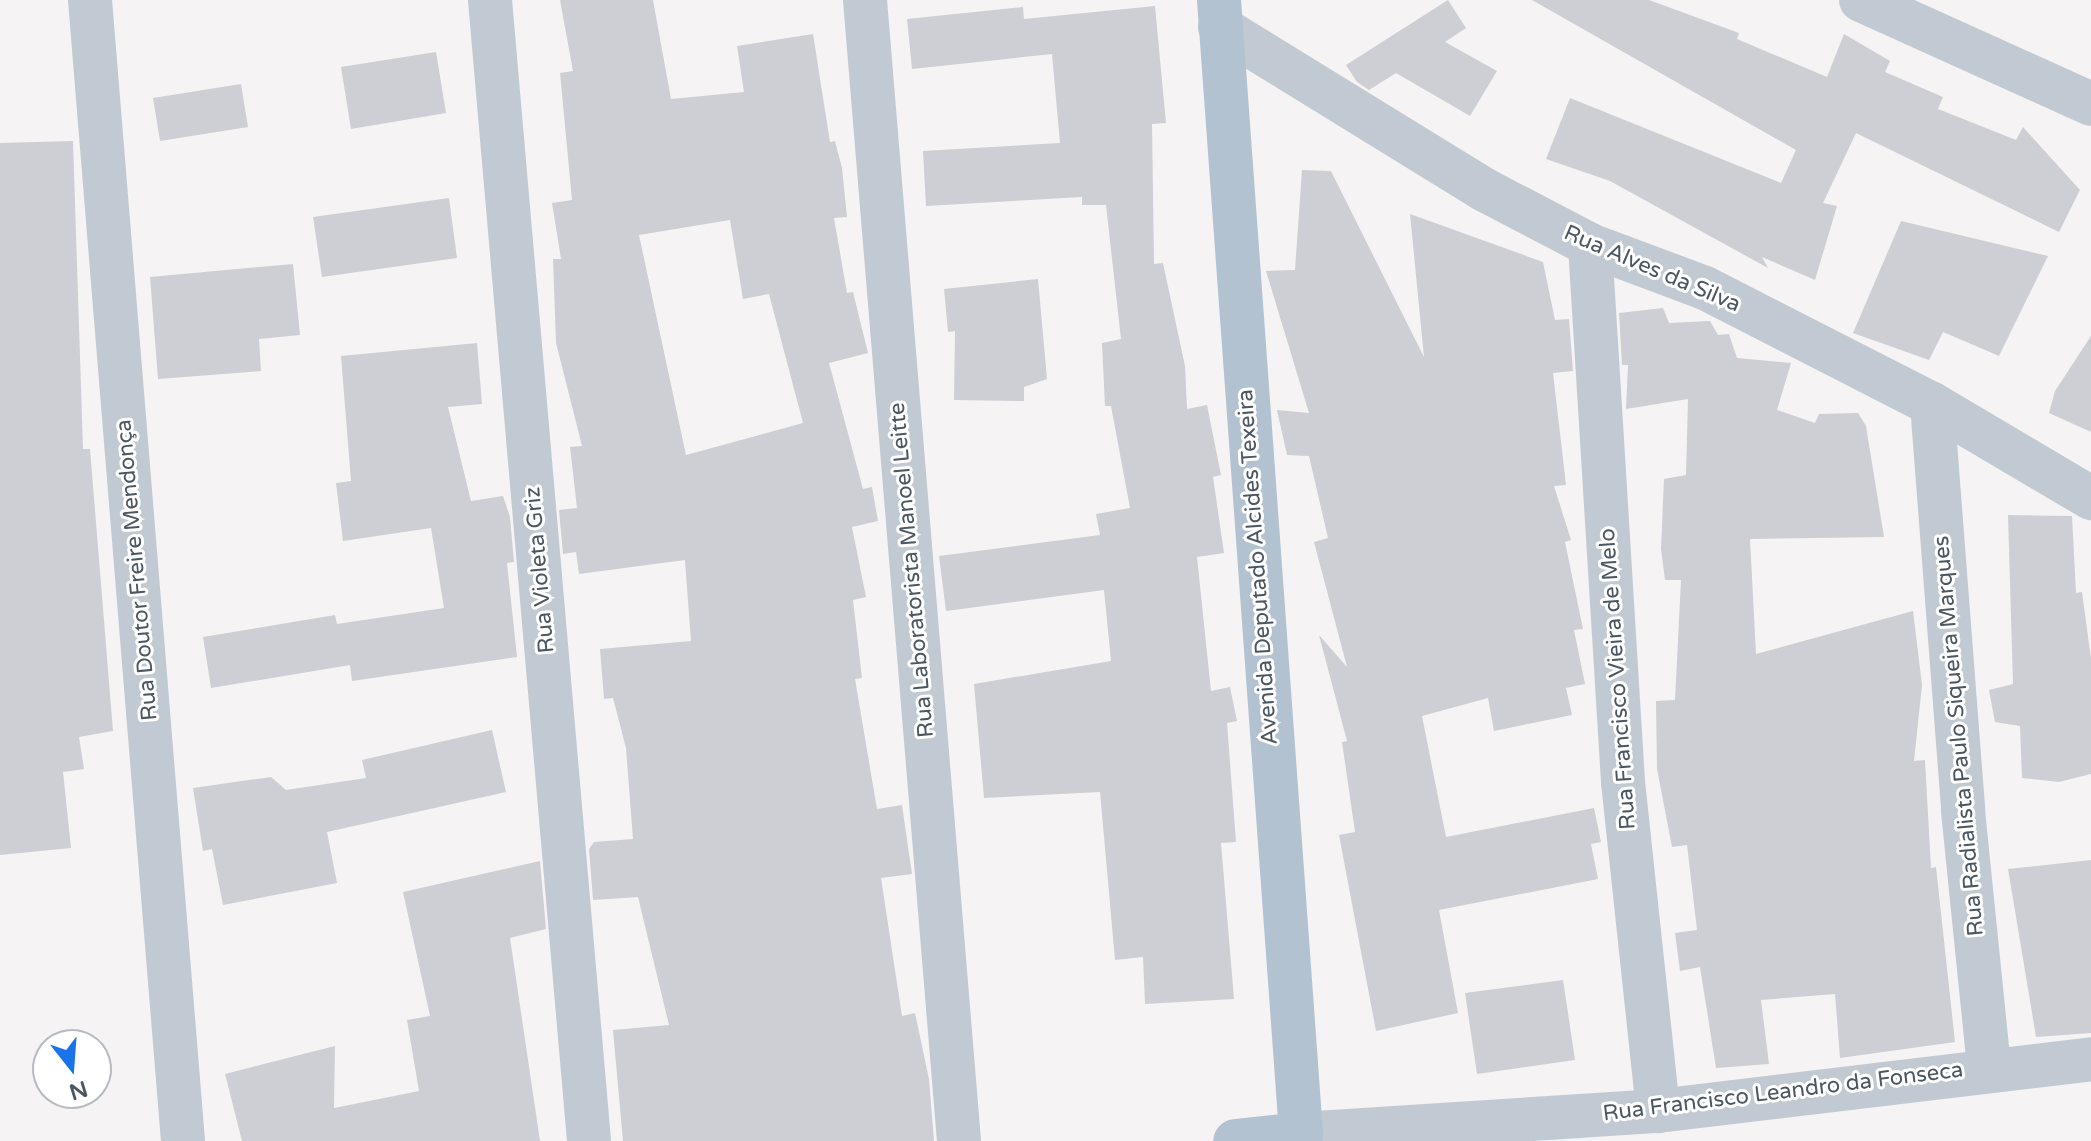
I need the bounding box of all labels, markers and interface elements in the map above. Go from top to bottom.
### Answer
street label: Rua Alves da Silva [1560,220,1744,318]
street label: Avenida Deputado Alcides Texeira [1232,388,1284,746]
street label: Rua Laboratorista Manoel Leitte [884,401,940,739]
street label: Rua Doutor Freire Mendonça [111,418,163,722]
street label: Rua Violeta Griz [520,486,560,654]
street label: Rua Francisco Vieira de Melo [1594,528,1642,830]
street label: Rua Radialista Paulo Siqueira Marques [1928,535,1990,937]
north arrow [32,1029,112,1109]
street label: Rua Francisco Leandro da Fonseca [1601,1057,1965,1127]
text: N [66,1075,91,1105]

